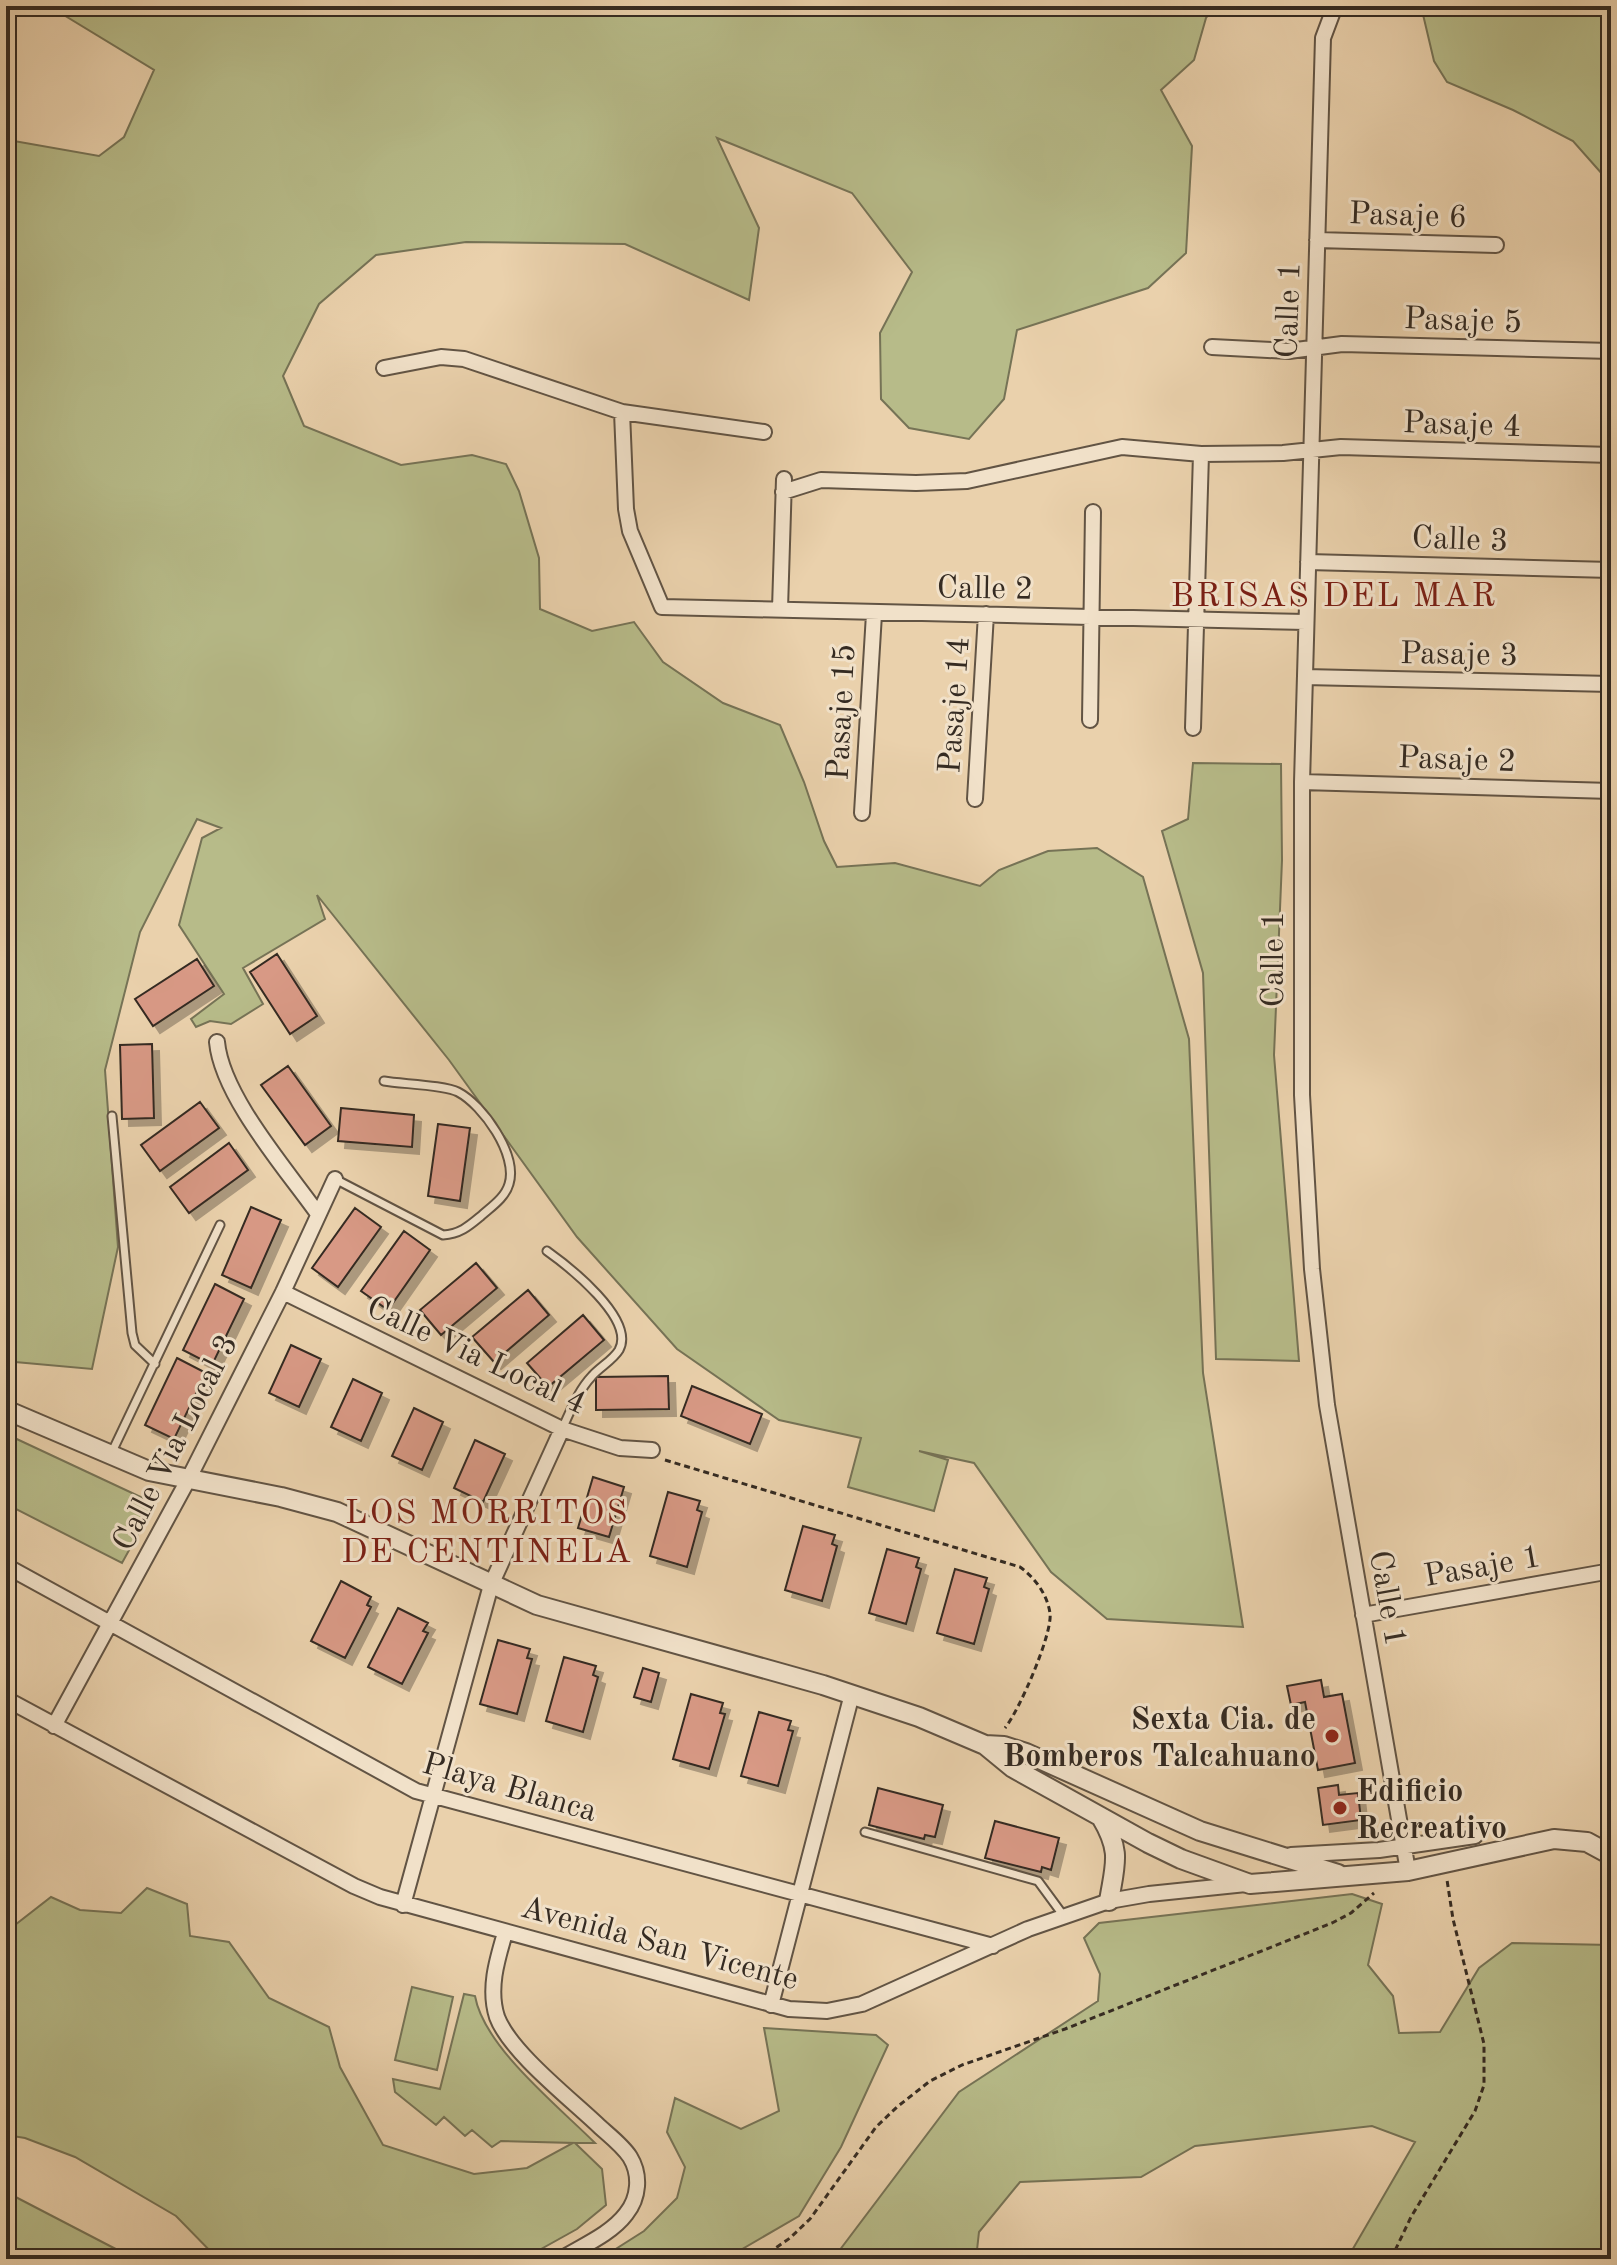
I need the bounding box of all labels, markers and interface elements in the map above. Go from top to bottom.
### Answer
street label: Pasaje 6 [1348,199,1468,235]
street label: Calle 1 [1272,261,1308,359]
street label: Pasaje 5 [1403,304,1523,340]
street label: Pasaje 4 [1402,408,1522,444]
street label: Calle 3 [1411,523,1509,559]
street label: Calle 2 [936,573,1034,607]
district label: BRISAS DEL MAR [1170,580,1498,614]
street label: Pasaje 14 [935,636,977,775]
street label: Pasaje 3 [1400,639,1518,673]
street label: Pasaje 15 [823,643,863,781]
street label: Pasaje 2 [1397,743,1517,779]
street label: Calle 1 [1259,911,1291,1007]
street label: Calle Via Local 4 [361,1292,590,1422]
street label: Calle Via Local 3 [108,1330,245,1557]
district label: LOS MORRITOS DE CENTINELA [341,1497,633,1570]
street label: Pasaje 1 [1421,1542,1544,1594]
street label: Calle 1 [1362,1548,1410,1649]
place label: Sexta Cia. de Bomberos Talcahuano [1003,1705,1316,1774]
marker: Sexta Cia. de Bomberos Talcahuano [1323,1727,1341,1745]
street label: Playa Blanca [418,1749,600,1829]
place label: Edificio Recreativo [1356,1777,1507,1846]
marker: Edificio Recreativo [1331,1799,1349,1817]
street label: Avenida San Vicente [517,1892,801,1997]

